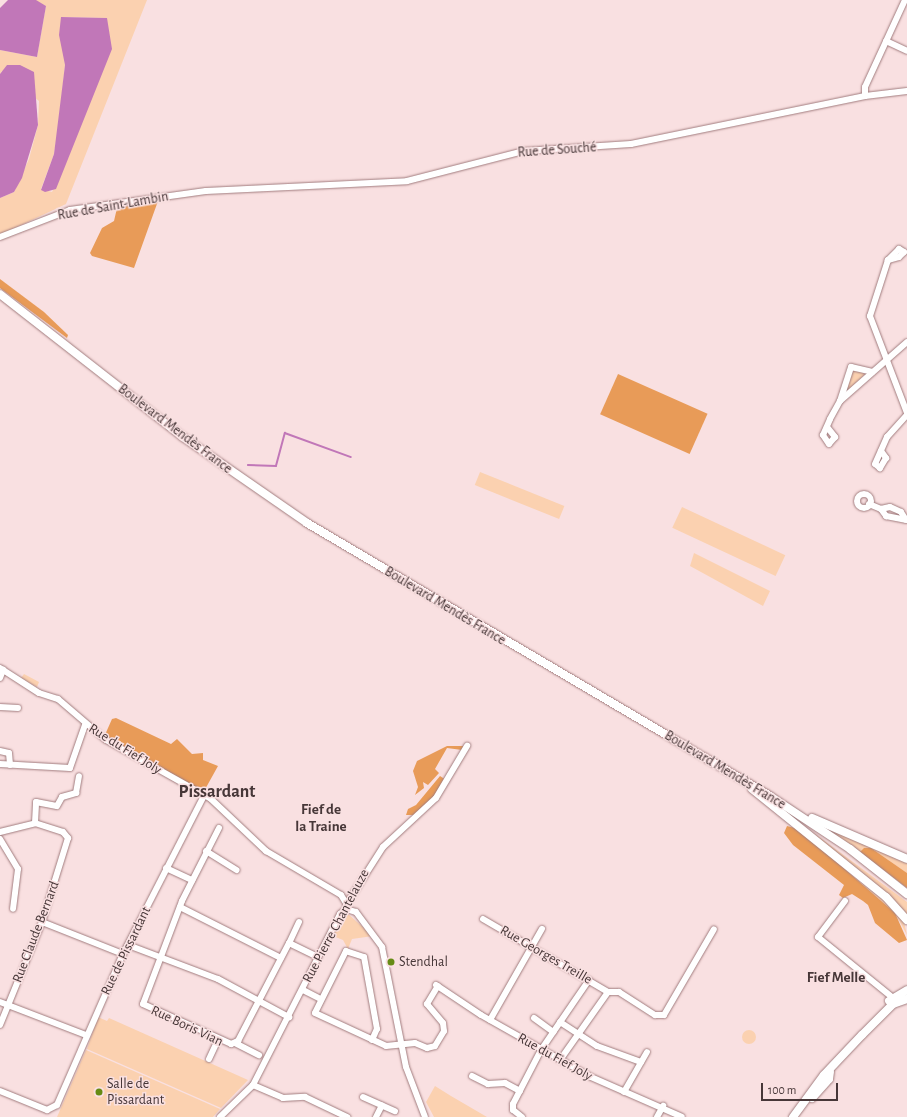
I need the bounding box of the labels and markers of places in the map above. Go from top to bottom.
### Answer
place label: Stendhal [399,954,448,970]
marker: Stendhal [386,957,396,967]
place label: Salle de Pissardant [107,1076,164,1108]
marker: Salle de Pissardant [94,1087,104,1097]

